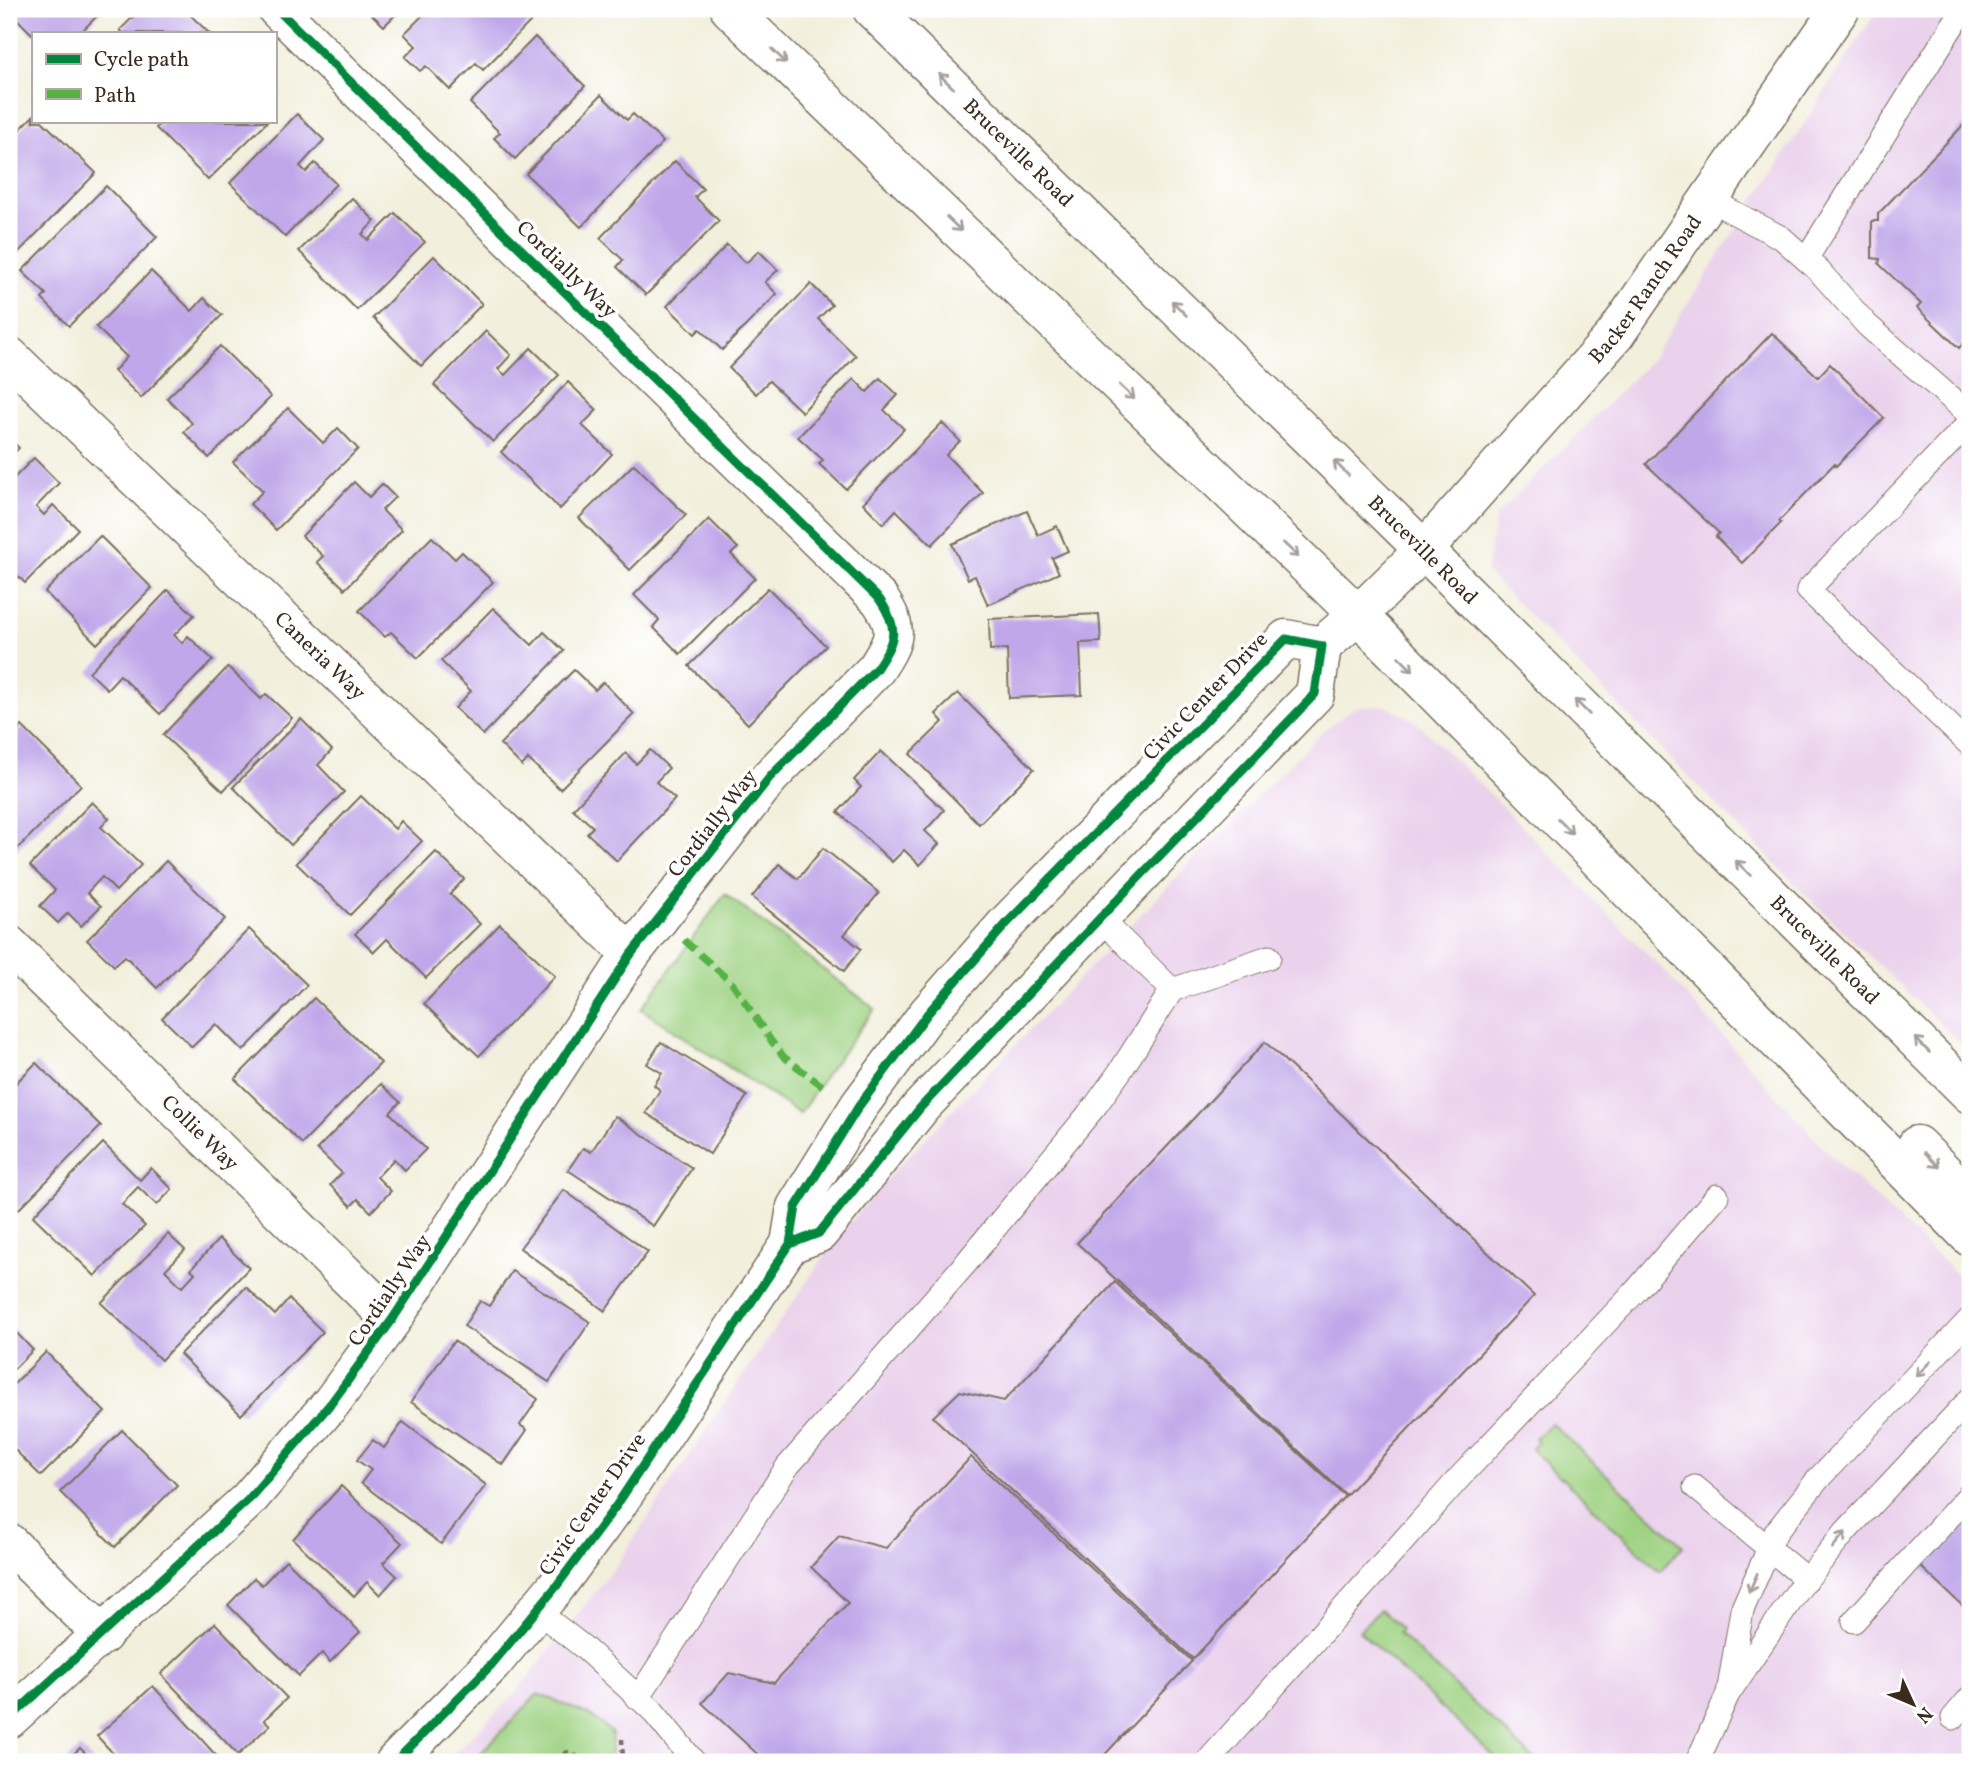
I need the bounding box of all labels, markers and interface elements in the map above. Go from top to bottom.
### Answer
legend [32,32,276,122]
text: Cycle path [94,46,189,75]
one-way arrow [770,48,787,65]
one-way arrow [938,72,955,89]
text: Path [94,82,136,111]
street label: Bruceville Road [956,93,1079,215]
street label: Backer Ranch Road [1583,210,1710,371]
street label: Cordially Way [509,215,623,326]
one-way arrow [945,216,962,233]
one-way arrow [1170,300,1187,317]
one-way arrow [1118,384,1135,401]
one-way arrow [1332,459,1349,476]
street label: Bruceville Road [1361,489,1484,612]
one-way arrow [1282,542,1299,559]
street label: Caneria Way [267,606,372,708]
street label: Civic Center Drive [1137,626,1275,768]
one-way arrow [1397,655,1414,672]
one-way arrow [1574,699,1591,716]
street label: Cordially Way [662,763,765,884]
one-way arrow [1557,817,1574,834]
one-way arrow [1735,859,1752,876]
street label: Bruceville Road [1763,889,1885,1012]
one-way arrow [1914,1037,1931,1054]
street label: Collie Way [154,1089,245,1179]
one-way arrow [1923,1151,1940,1168]
street label: Cordially Way [342,1228,439,1353]
one-way arrow [1915,1360,1932,1377]
street label: Civic Center Drive [533,1427,653,1582]
one-way arrow [1831,1531,1847,1549]
one-way arrow [1746,1572,1759,1594]
north arrow [1878,1670,1948,1740]
text: N [1910,1700,1938,1729]

